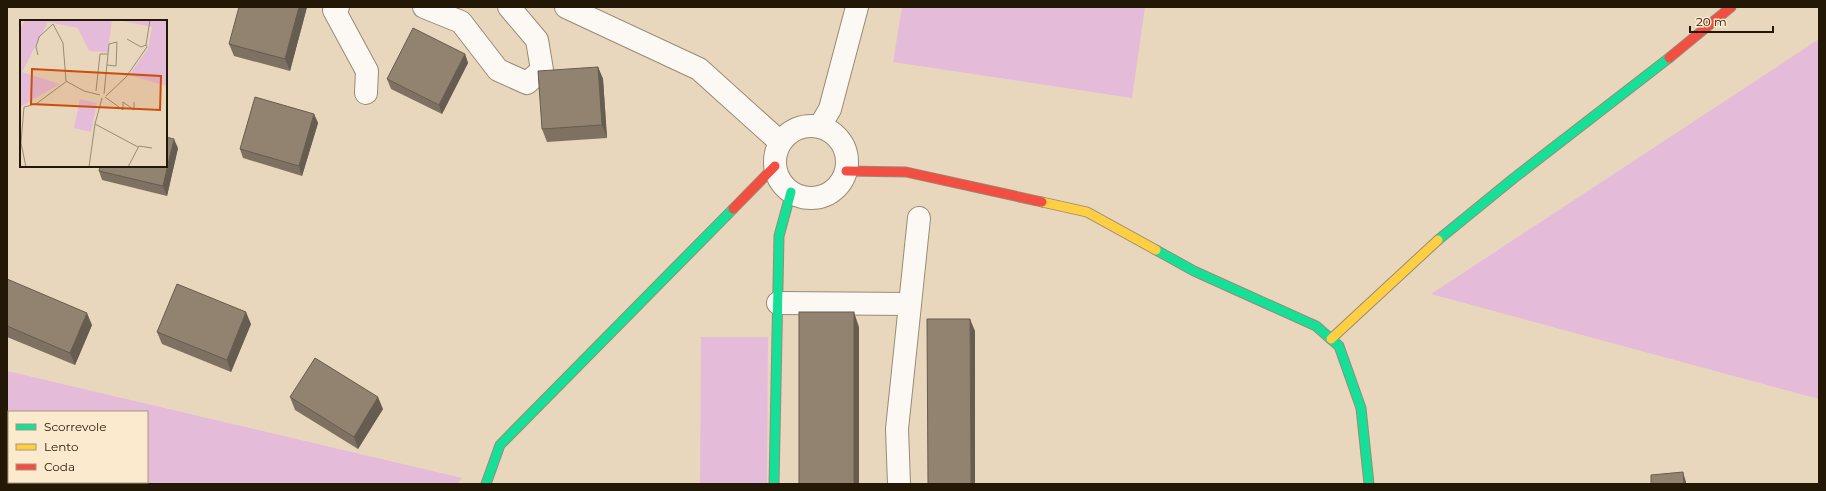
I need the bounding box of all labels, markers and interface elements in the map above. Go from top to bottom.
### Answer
scale bar [1690,8,1773,34]
text: 20 m [1696,14,1727,29]
inset map [20,20,167,167]
legend [8,411,148,483]
text: Scorrevole [44,419,106,434]
text: Lento [44,439,79,454]
text: Coda [44,459,75,474]

